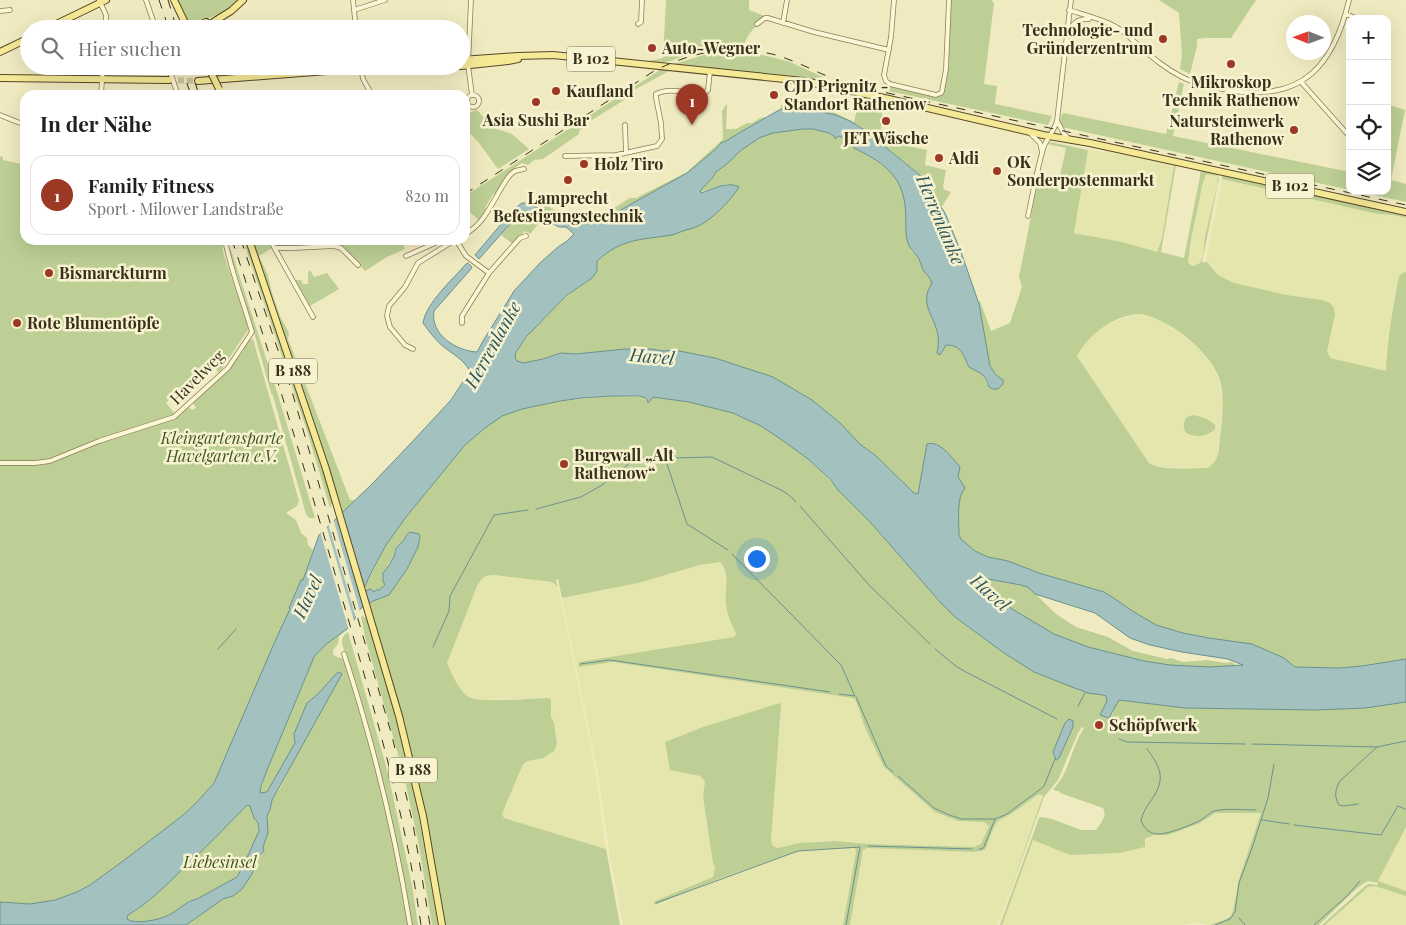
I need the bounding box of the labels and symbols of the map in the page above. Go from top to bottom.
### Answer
north arrow [1286,15,1331,60]
place label: Technologie- und Gründerzentrum [1022,19,1154,58]
marker: Technologie- und Gründerzentrum [1157,33,1169,45]
place label: Auto-Wegner [661,37,761,58]
marker: Auto-Wegner [646,42,658,54]
road number: B 102 [567,46,615,72]
marker: Mikroskop Technik Rathenow [1225,58,1237,70]
place label: Mikroskop Technik Rathenow [1162,71,1300,110]
place label: CJD Prignitz - Standort Rathenow [784,75,927,114]
place label: Kaufland [566,80,634,101]
pin: 1 [676,84,708,125]
marker: Kaufland [550,85,562,97]
marker: CJD Prignitz - Standort Rathenow [768,89,780,101]
marker: Asia Sushi Bar [530,96,542,108]
place label: Asia Sushi Bar [482,109,590,130]
place label: Natursteinwerk Rathenow [1169,110,1285,149]
marker: JET Wäsche [880,115,892,127]
marker: Natursteinwerk Rathenow [1288,124,1300,136]
place label: JET Wäsche [842,127,929,148]
place label: Aldi [948,147,979,168]
place label: OK Sonderpostenmarkt [1007,151,1155,190]
marker: Aldi [933,152,945,164]
place label: Holz Tiro [594,153,663,174]
marker: Holz Tiro [578,158,590,170]
marker: OK Sonderpostenmarkt [991,165,1003,177]
water label: Herrenlanke [911,170,971,269]
marker: Lamprecht Befestigungstechnik [562,174,574,186]
road number: B 102 [1266,174,1314,198]
place label: Lamprecht Befestigungstechnik [493,187,644,226]
place label: Bismarckturm [59,262,167,283]
marker: Bismarckturm [43,267,55,279]
water label: Herrenlanke [458,297,526,393]
place label: Rote Blumentöpfe [27,312,160,333]
marker: Rote Blumentöpfe [11,317,23,329]
water label: Havel [628,342,676,370]
street label: Havelweg [165,344,229,408]
road number: B 188 [269,358,317,384]
park label: Kleingartensparte Havelgarten e.V. [160,427,283,466]
place label: Burgwall „Alt Rathenow“ [574,444,674,483]
marker: Burgwall „Alt Rathenow“ [558,458,570,470]
your location [744,546,770,572]
water label: Havel [965,568,1016,617]
water label: Havel [286,570,328,623]
place label: Schöpfwerk [1109,714,1198,735]
marker: Schöpfwerk [1093,719,1105,731]
road number: B 188 [389,758,437,782]
park label: Liebesinsel [182,851,257,872]

